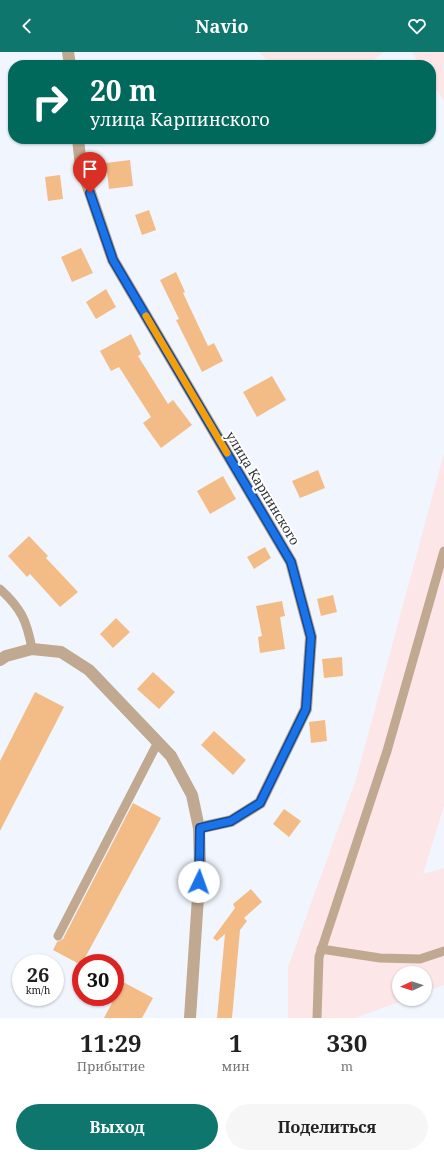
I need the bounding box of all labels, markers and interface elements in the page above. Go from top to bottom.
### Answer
text: Navio [195,14,249,38]
icon: back [16,15,38,37]
icon: heart [406,15,428,37]
text: 20 m [90,71,157,109]
icon: right [24,76,76,128]
text: улица Карпинского [90,107,270,131]
pin [73,152,107,193]
icon: arrive [79,158,101,180]
street label: улица Карпинского [222,428,304,548]
position arrow [178,861,220,903]
speed limit sign: 30 [72,954,124,1006]
text: 26 [27,961,49,988]
north arrow [392,966,432,1006]
map controls [392,966,432,1006]
text: km/h [26,983,50,997]
text: 11:29 [80,1026,142,1059]
text: 1 [229,1026,243,1059]
text: 330 [327,1026,367,1059]
text: Прибытие [77,1057,145,1075]
text: мин [222,1057,250,1075]
text: m [341,1057,353,1075]
button: Выход [16,1104,218,1150]
button: Поделиться [226,1104,428,1150]

